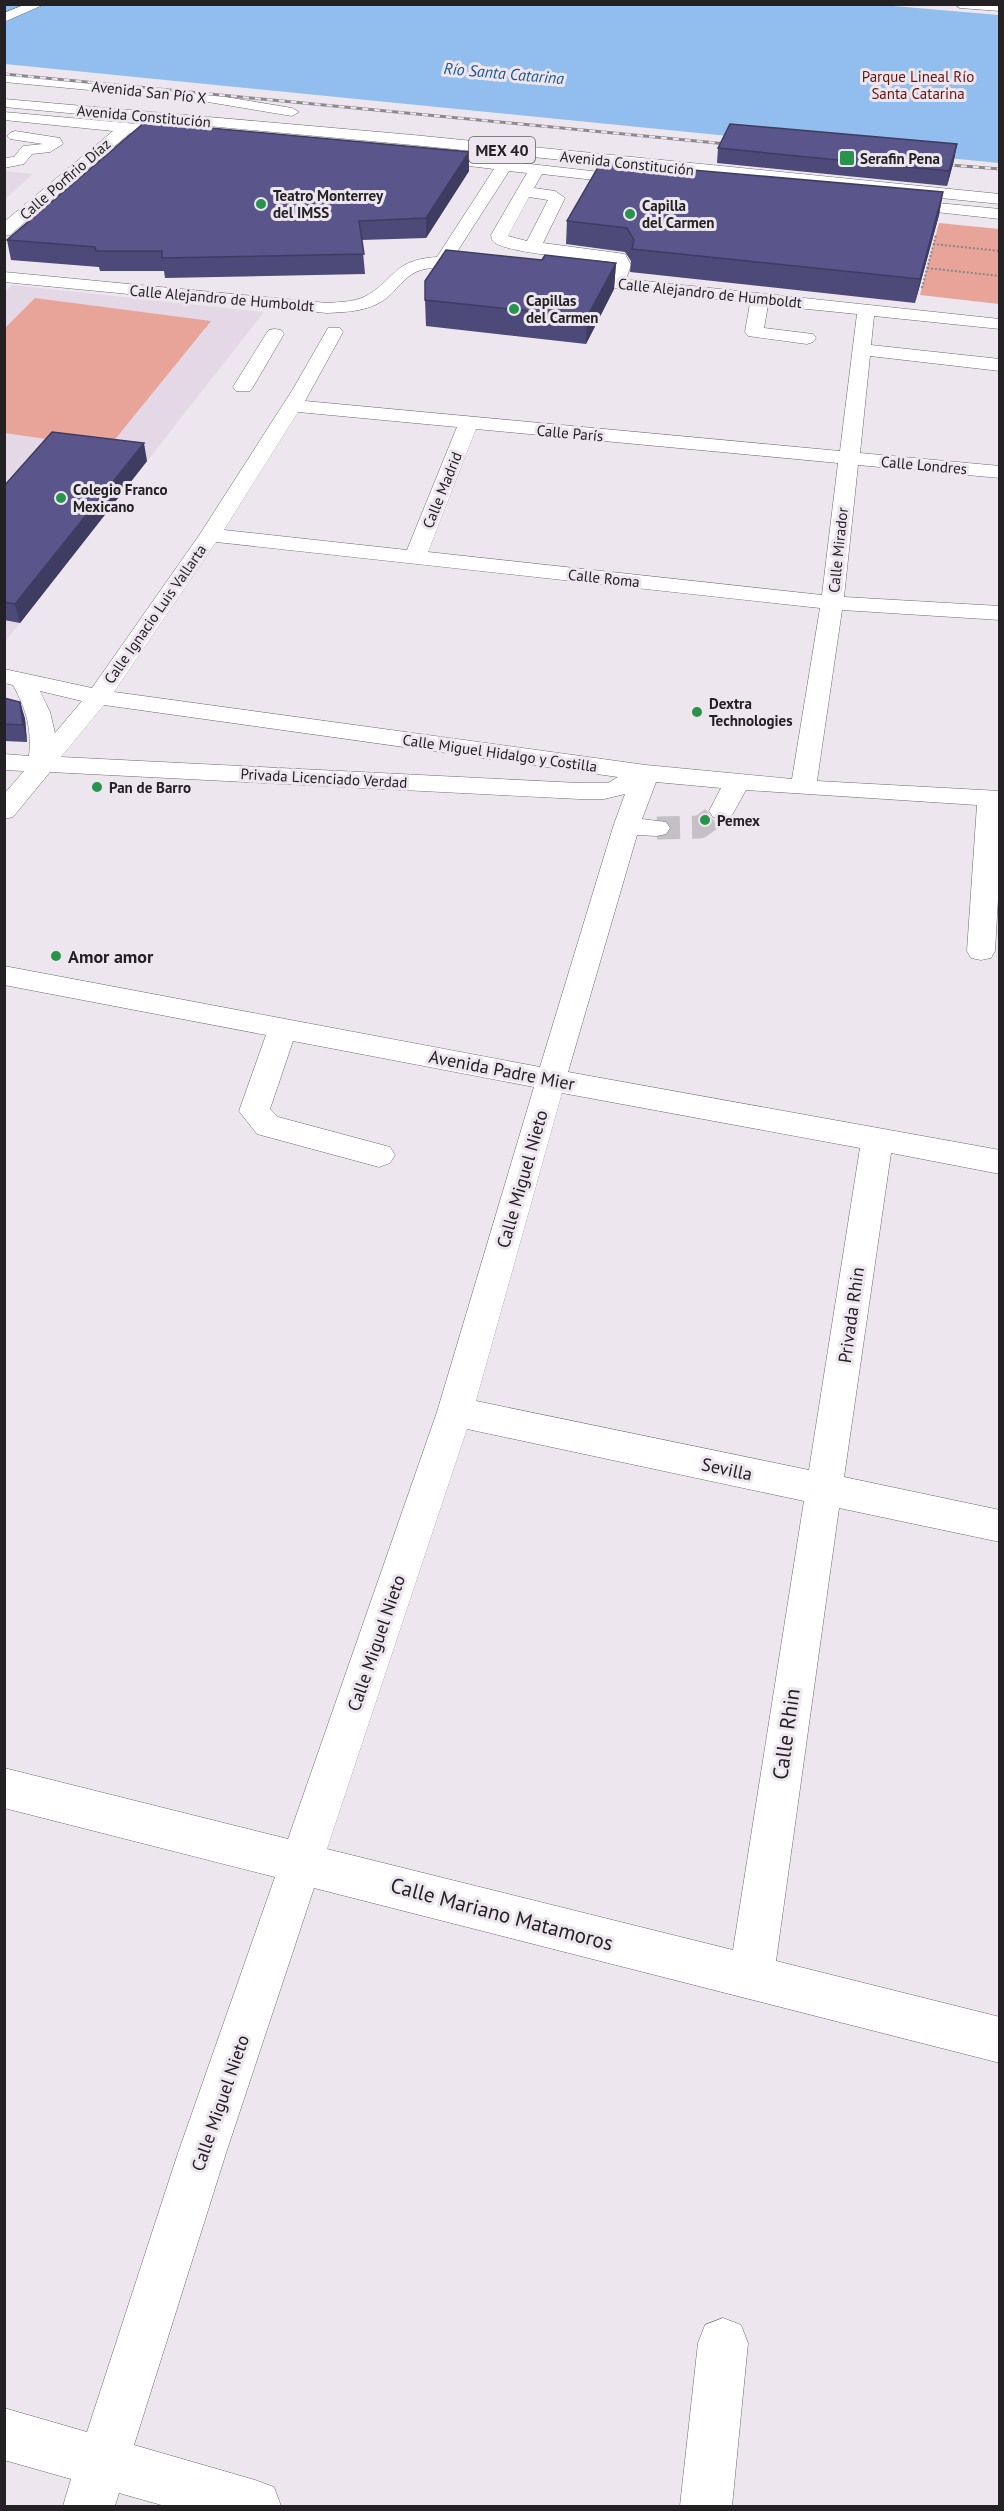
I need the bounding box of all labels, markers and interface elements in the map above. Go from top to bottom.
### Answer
water label: Río Santa Catarina [443,58,565,88]
park label: Parque Lineal Río Santa Catarina [862,67,974,103]
street label: Avenida San Pío X [91,77,207,107]
street label: Avenida Constitución [76,101,212,131]
street label: Calle Porfirio Díaz [16,134,114,224]
road number: MEX 40 [469,137,535,163]
street label: Avenida Constitución [559,147,695,179]
marker: Serafin Pena [838,149,856,167]
place label: Serafin Pena [860,149,940,168]
place label: Teatro Monterrey del IMSS [273,186,384,222]
place label: Capilla del Carmen [642,196,715,232]
marker: Teatro Monterrey del IMSS [254,197,268,211]
marker: Capilla del Carmen [623,207,637,221]
street label: Calle Alejandro de Humboldt [617,274,803,312]
street label: Calle Alejandro de Humboldt [129,280,315,316]
place label: Capillas del Carmen [526,291,599,327]
marker: Capillas del Carmen [507,302,521,316]
street label: Calle París [536,421,604,445]
street label: Calle Madrid [418,449,466,531]
street label: Calle Londres [880,452,968,478]
place label: Colegio Franco Mexicano [73,480,168,516]
marker: Colegio Franco Mexicano [54,491,68,505]
street label: Calle Mirador [824,506,852,594]
street label: Calle Ignacio Luis Vallarta [100,541,210,687]
street label: Calle Roma [567,565,641,591]
place label: Dextra Technologies [709,694,793,730]
marker: Dextra Technologies [690,705,704,719]
street label: Calle Miguel Hidalgo y Costilla [402,730,598,776]
street label: Privada Licenciado Verdad [240,764,408,792]
place label: Pan de Barro [109,778,191,797]
marker: Pan de Barro [90,780,104,794]
place label: Pemex [717,811,760,830]
marker: Pemex [698,813,712,827]
place label: Amor amor [68,945,154,968]
marker: Amor amor [49,949,63,963]
street label: Avenida Padre Mier [427,1045,577,1095]
street label: Calle Miguel Nieto [491,1107,553,1251]
street label: Privada Rhin [833,1266,869,1364]
street label: Sevilla [700,1452,754,1486]
street label: Calle Miguel Nieto [342,1572,410,1714]
street label: Calle Rhin [766,1687,806,1781]
street label: Calle Mariano Matamoros [388,1871,616,1957]
street label: Calle Miguel Nieto [186,2032,254,2174]

